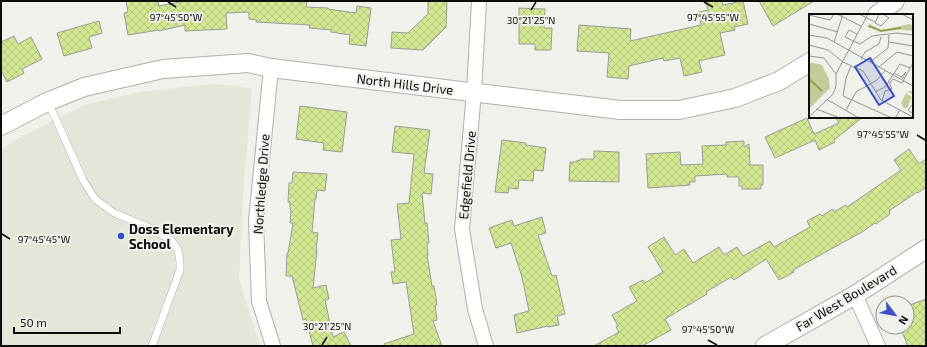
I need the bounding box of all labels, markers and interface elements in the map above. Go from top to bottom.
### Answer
text: 97°45'50"W [150,11,203,23]
text: 97°45'55"W [687,11,739,23]
text: 30°21'25"N [507,14,555,26]
inset map [809,14,913,118]
street label: North Hills Drive [356,70,454,98]
text: 97°45'55"W [857,128,909,140]
street label: Edgefield Drive [455,130,479,220]
street label: Northledge Drive [250,133,272,235]
place label: Doss Elementary School [129,221,234,252]
marker: Doss Elementary School [116,231,126,241]
text: 97°45'45"W [18,233,71,245]
street label: Far West Boulevard [793,261,899,335]
north arrow [875,295,915,335]
scale bar [14,309,120,335]
text: N [896,314,912,327]
text: 50 m [20,315,47,329]
text: 30°21'25"N [303,320,351,332]
text: 97°45'50"W [682,323,735,335]

